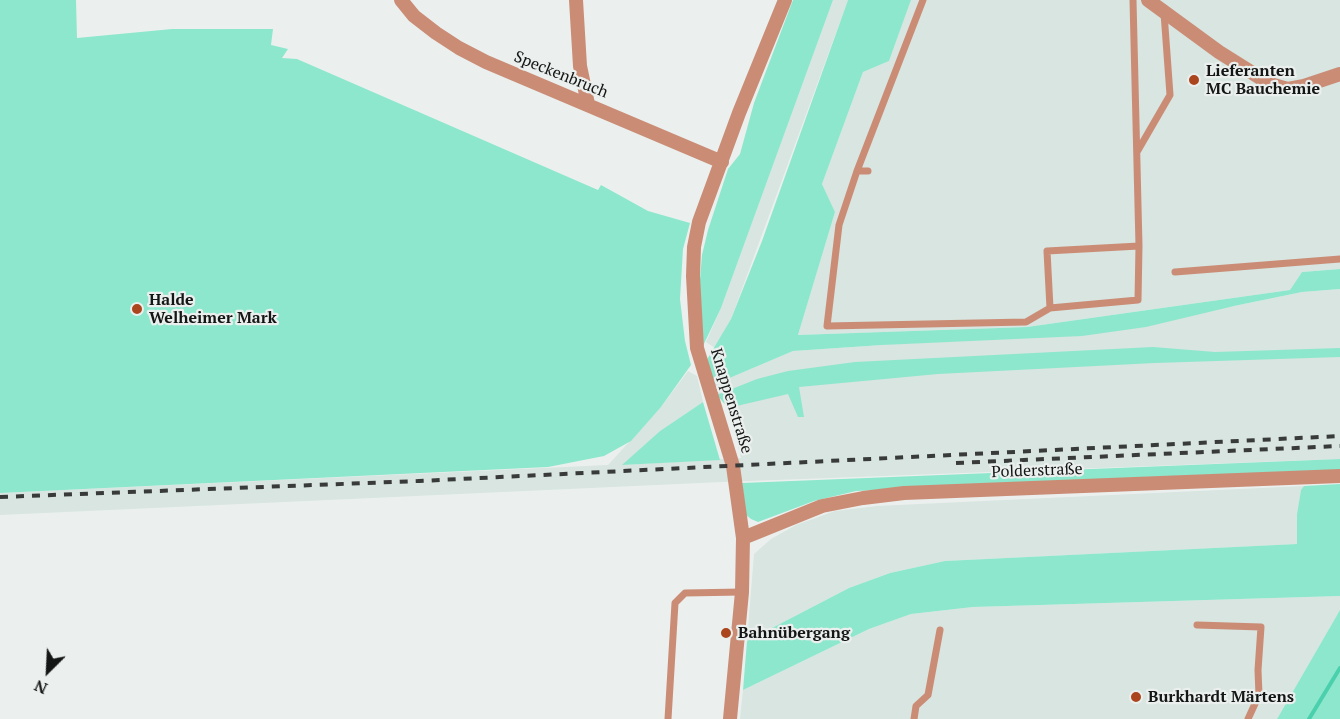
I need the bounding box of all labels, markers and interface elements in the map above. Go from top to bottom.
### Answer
street label: Speckenbruch [511,47,611,103]
place label: Lieferanten MC Bauchemie [1206,61,1320,99]
marker: Lieferanten MC Bauchemie [1187,73,1201,87]
place label: Halde Welheimer Mark [149,290,277,328]
marker: Halde Welheimer Mark [130,302,144,316]
street label: Knappenstraße [706,346,756,456]
street label: Polderstraße [991,460,1083,482]
place label: Bahnübergang [738,623,850,643]
marker: Bahnübergang [719,626,733,640]
north arrow [18,641,78,701]
text: N [31,675,51,700]
place label: Burkhardt Märtens [1148,687,1294,707]
marker: Burkhardt Märtens [1129,690,1143,704]

